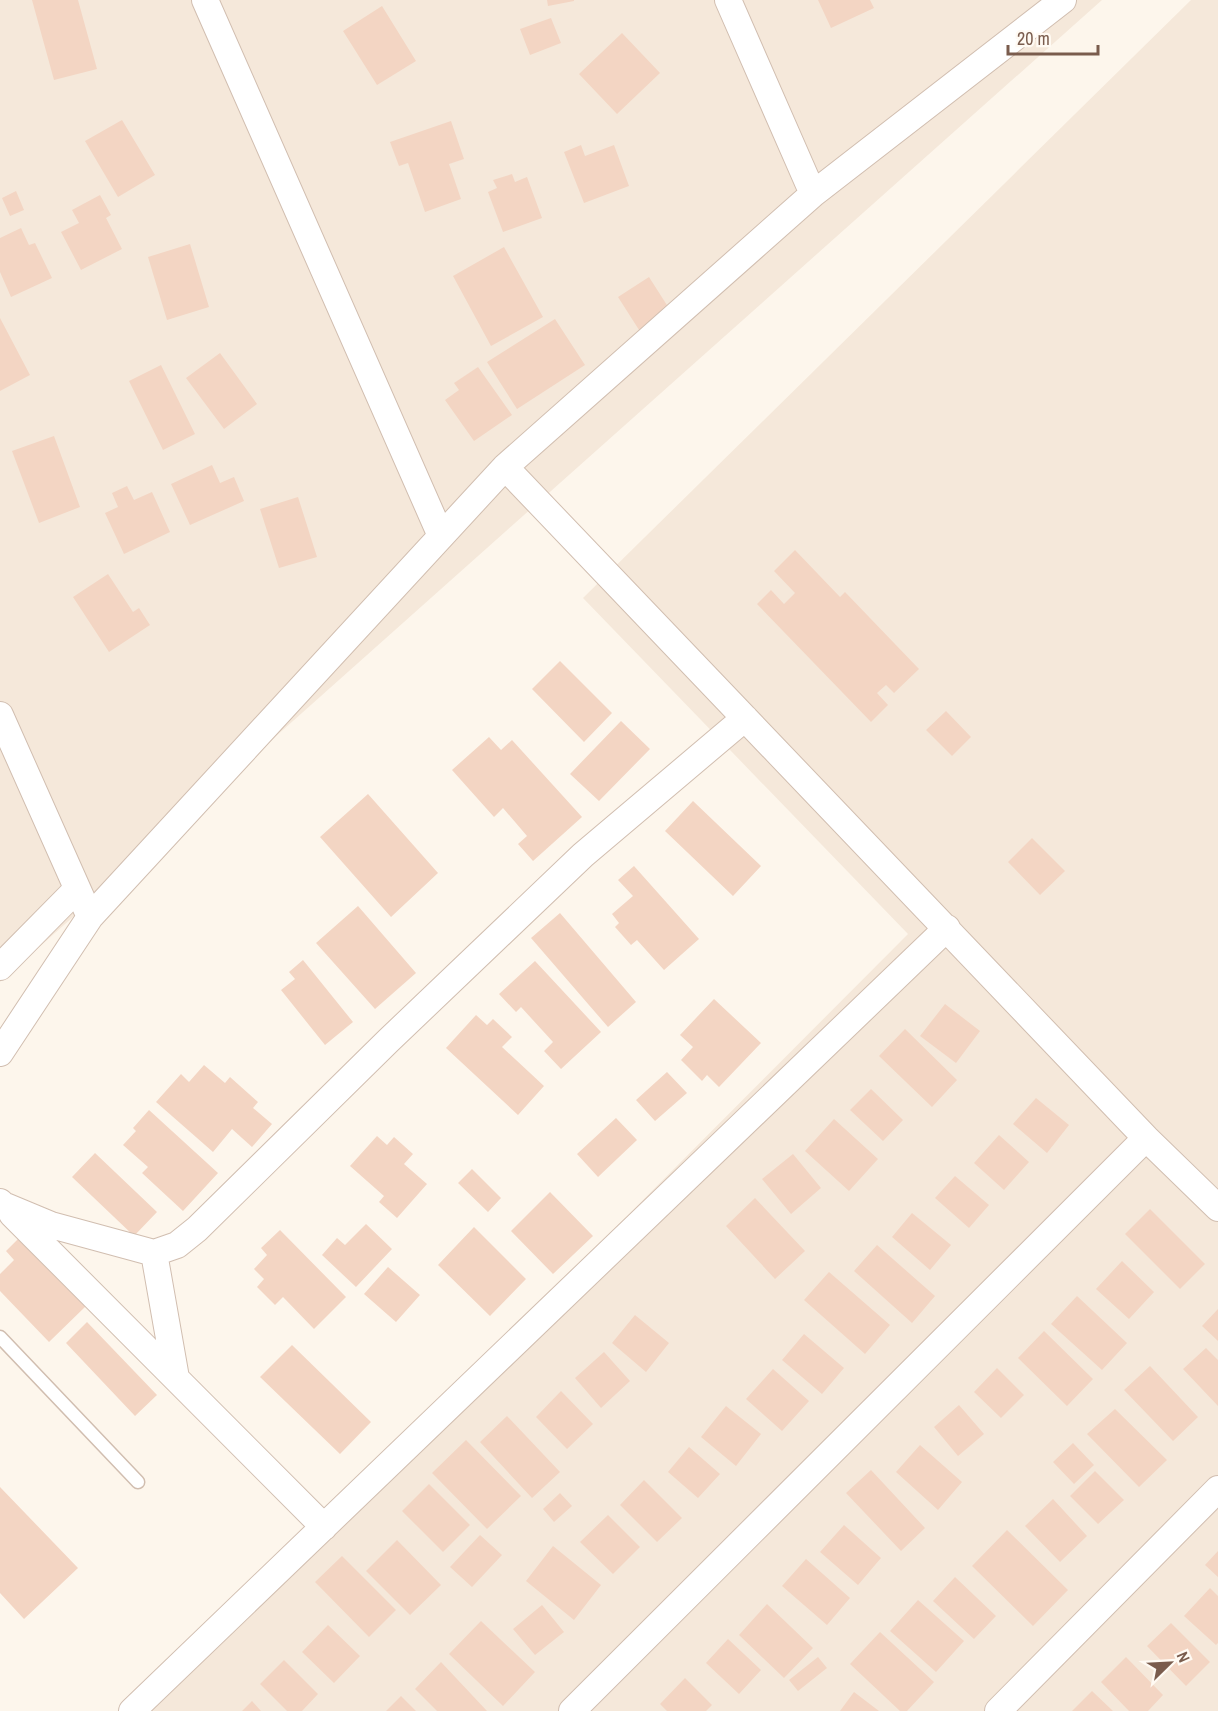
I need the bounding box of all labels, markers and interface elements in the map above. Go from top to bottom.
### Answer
scale bar [1008,18,1098,56]
text: 20 m [1017,26,1050,51]
north arrow [1140,1633,1200,1693]
text: N [1172,1648,1196,1666]

